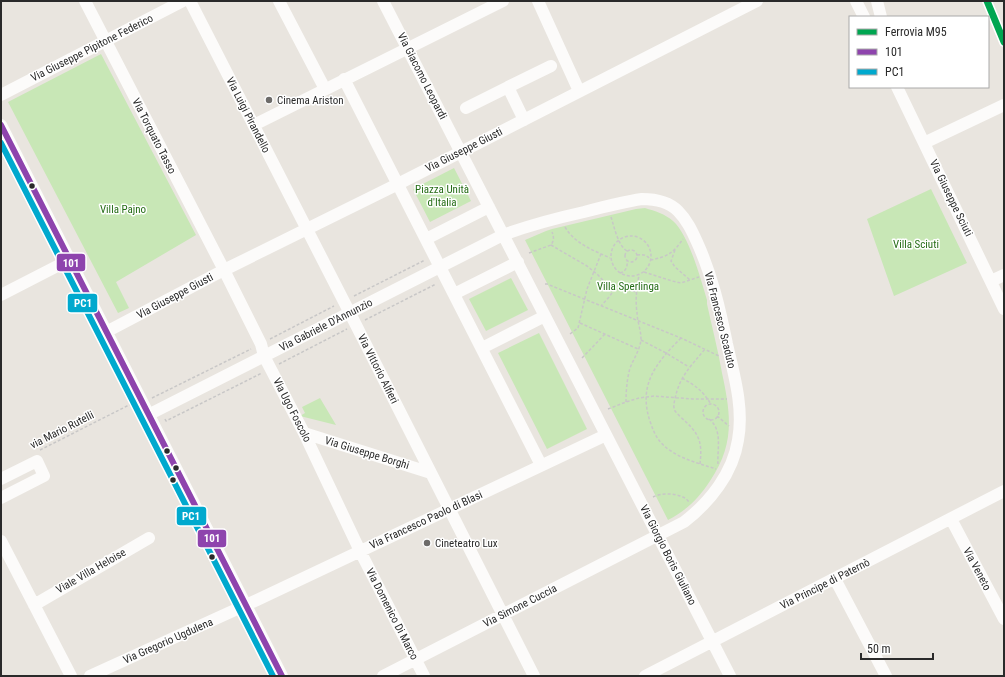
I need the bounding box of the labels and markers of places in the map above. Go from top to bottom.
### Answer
place label: Cinema Ariston [277,94,344,107]
marker: Cinema Ariston [264,95,274,105]
unlabelled marker [27,181,37,191]
unlabelled marker [162,446,172,456]
unlabelled marker [171,463,181,473]
unlabelled marker [168,475,178,485]
place label: Cineteatro Lux [435,537,498,550]
marker: Cineteatro Lux [422,538,432,548]
unlabelled marker [207,552,217,562]

